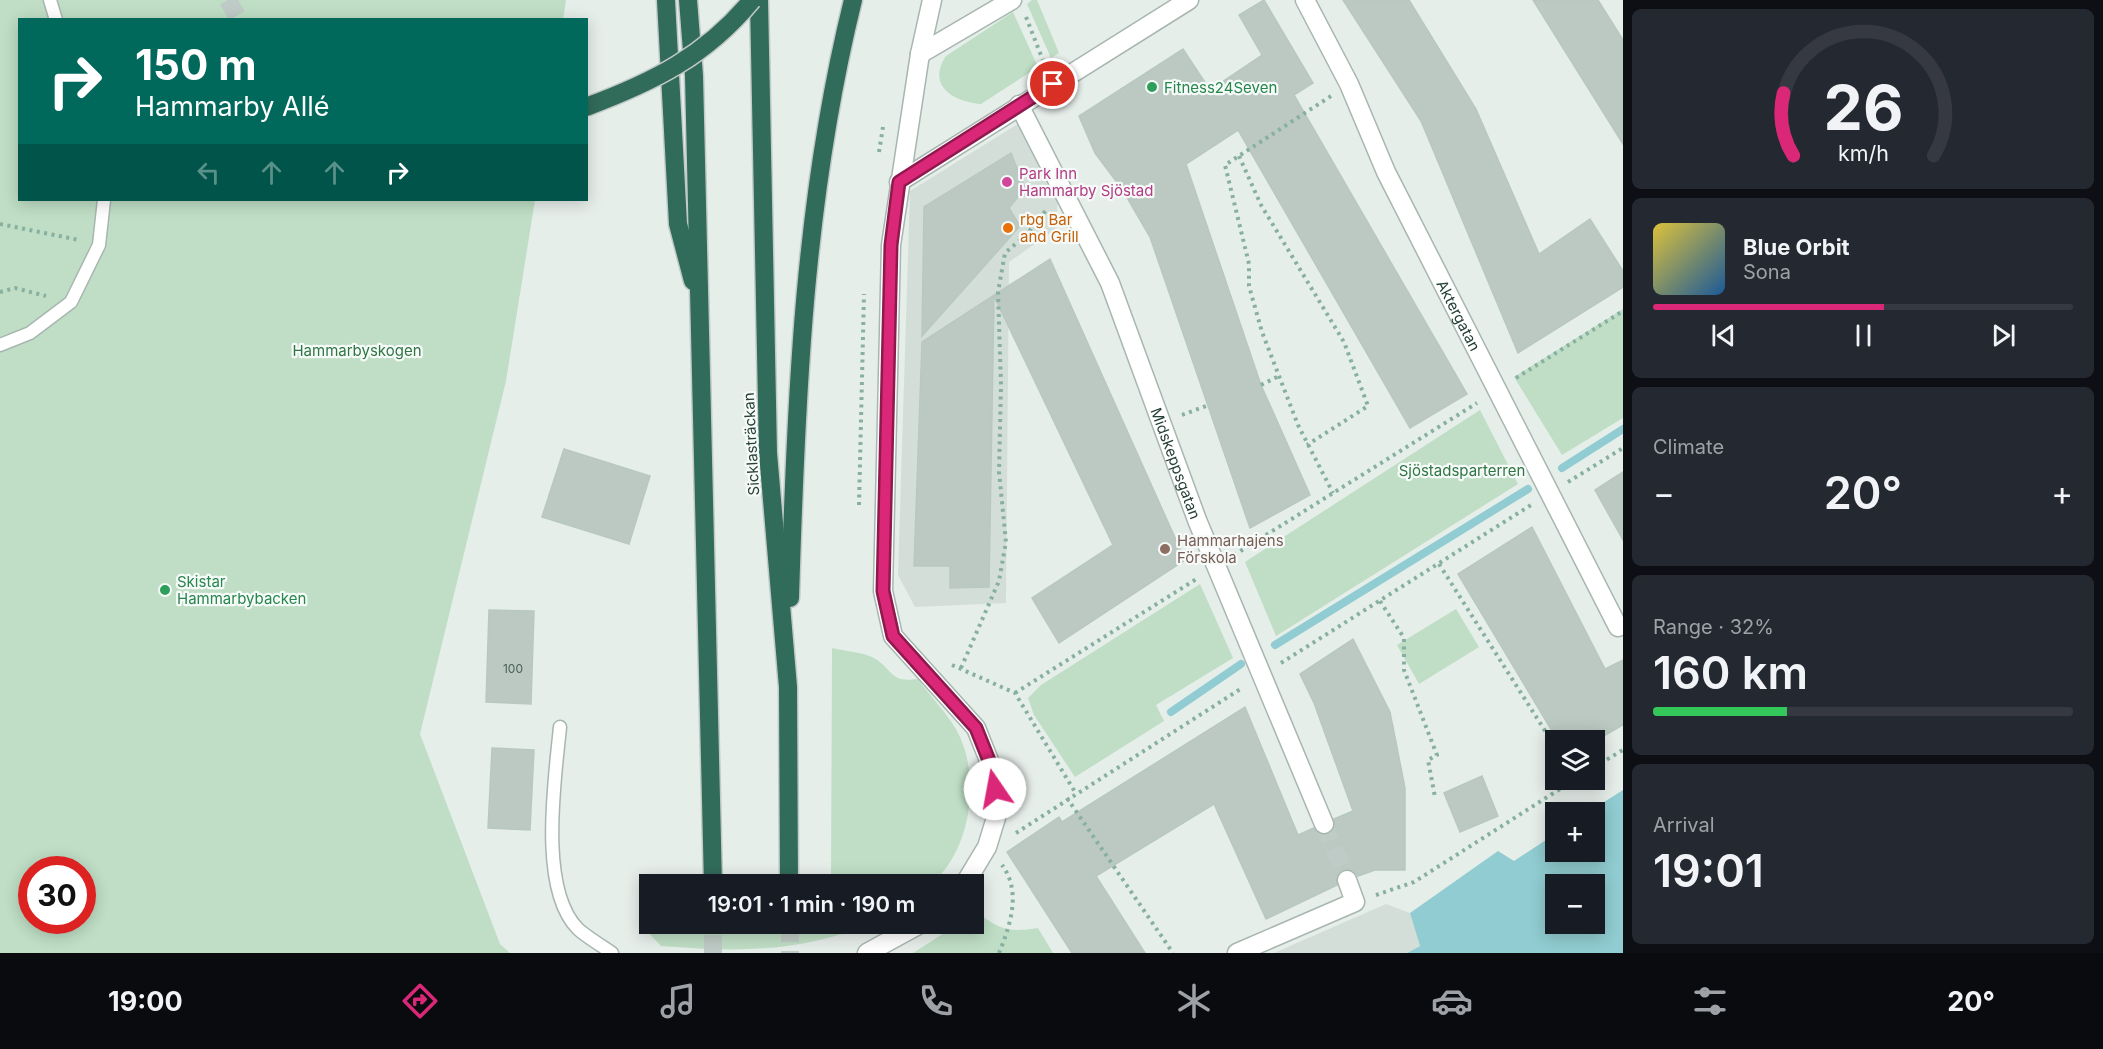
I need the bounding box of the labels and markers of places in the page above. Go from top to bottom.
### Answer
pin [1027,58,1078,109]
place label: Fitness24Seven [1164,78,1277,97]
marker: Fitness24Seven [1145,80,1159,94]
place label: Park Inn Hammarby Sjöstad [1019,164,1153,200]
marker: Park Inn Hammarby Sjöstad [1000,175,1014,189]
place label: rbg Bar and Grill [1020,210,1079,246]
marker: rbg Bar and Grill [1001,221,1015,235]
place label: Hammarhajens Förskola [1177,531,1284,567]
marker: Hammarhajens Förskola [1158,542,1172,556]
place label: Skistar Hammarbybacken [177,572,306,608]
marker: Skistar Hammarbybacken [158,583,172,597]

